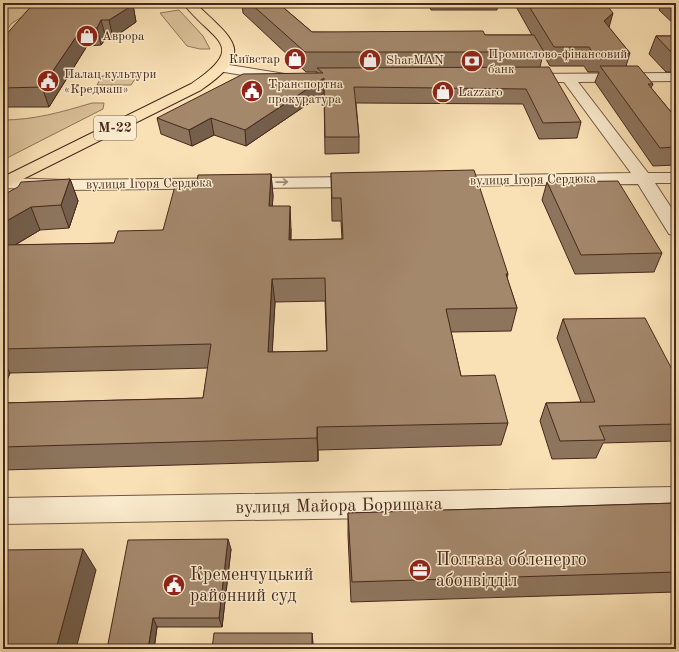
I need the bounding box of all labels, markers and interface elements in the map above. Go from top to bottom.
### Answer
shop icon: Аврора [74,23,100,49]
place label: Аврора [102,30,145,43]
shop icon: Київстар [282,46,308,72]
shop icon: SharMAN [357,47,383,73]
bank icon: Промислово-фінансовий банк [459,48,485,74]
place label: Промислово-фінансовий банк [488,48,627,76]
place label: Київстар [229,53,280,66]
place label: SharMAN [386,54,444,67]
public building icon: Палац культури «Кредмаш» [35,68,61,94]
place label: Палац культури «Кредмаш» [64,68,156,96]
public building icon: Транспортна прокуратура [239,78,265,104]
place label: Транспортна прокуратура [268,78,344,106]
shop icon: Lazzaro [430,79,456,105]
place label: Lazzaro [458,86,503,99]
road number: М-22 [94,116,136,140]
street label: вулиця Ігоря Сердюка [470,172,597,188]
street label: вулиця Ігоря Сердюка [86,176,213,192]
one-way arrow [275,178,288,186]
street label: вулиця Майора Борищака [235,495,443,517]
place label: Полтава обленерго абонвідділ [436,551,587,590]
office icon: Полтава обленерго абонвідділ [407,557,433,583]
place label: Кременчуцький районний суд [190,566,313,605]
public building icon: Кременчуцький районний суд [161,572,187,598]

